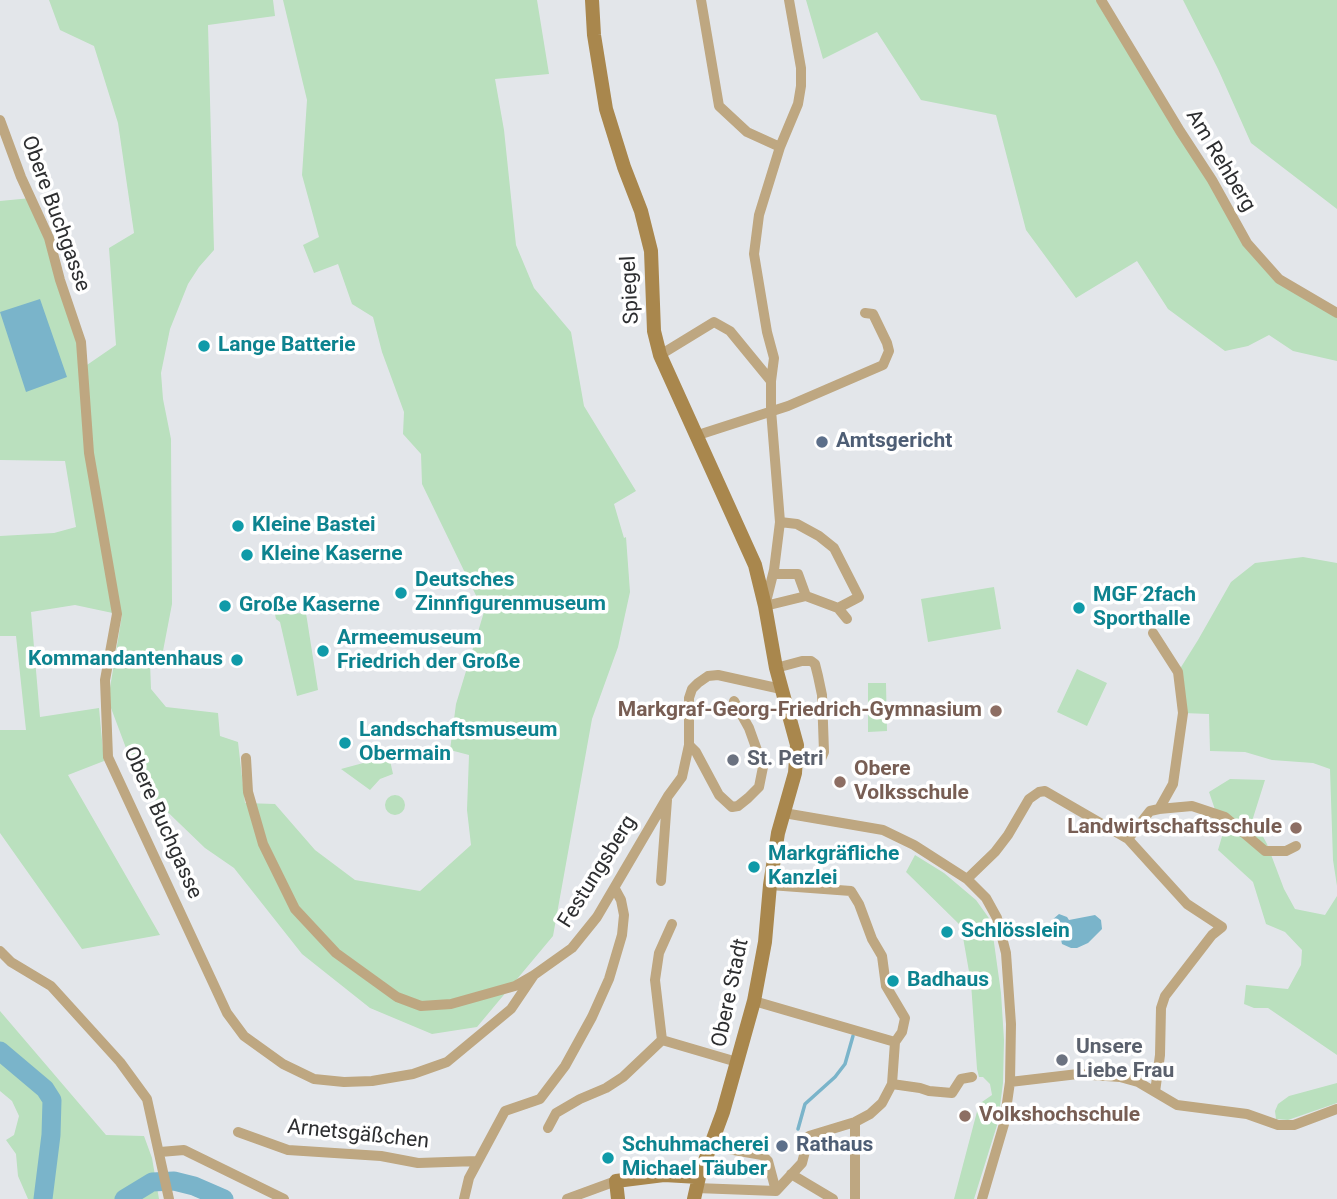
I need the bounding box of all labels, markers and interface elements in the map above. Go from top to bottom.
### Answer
street label: Am Rehberg [1180,105,1260,217]
street label: Obere Buchgasse [15,133,95,295]
street label: Spiegel [617,255,645,325]
place label: Lange Batterie [218,333,356,359]
marker: Lange Batterie [196,338,212,354]
place label: Amtsgericht [836,429,952,455]
marker: Amtsgericht [814,434,830,450]
place label: Kleine Bastei [252,513,376,539]
marker: Kleine Bastei [230,518,246,534]
place label: Kleine Kaserne [261,542,403,568]
marker: Kleine Kaserne [239,547,255,563]
place label: Deutsches Zinnfigurenmuseum [415,568,606,618]
place label: MGF 2fach Sporthalle [1093,583,1196,633]
marker: Deutsches Zinnfigurenmuseum [393,585,409,601]
place label: Große Kaserne [239,593,380,619]
marker: Große Kaserne [217,598,233,614]
marker: MGF 2fach Sporthalle [1071,600,1087,616]
place label: Armeemuseum Friedrich der Große [337,626,520,676]
marker: Armeemuseum Friedrich der Große [315,643,331,659]
place label: Kommandantenhaus [28,647,223,673]
marker: Kommandantenhaus [229,652,245,668]
place label: Markgraf-Georg-Friedrich-Gymnasium [618,698,982,724]
marker: Markgraf-Georg-Friedrich-Gymnasium [988,703,1004,719]
place label: Landschaftsmuseum Obermain [359,718,557,768]
marker: Landschaftsmuseum Obermain [337,735,353,751]
street label: Obere Buchgasse [117,743,207,903]
place label: St. Petri [747,747,823,773]
marker: St. Petri [725,752,741,768]
place label: Obere Volksschule [854,757,969,807]
marker: Obere Volksschule [832,774,848,790]
street label: Festungsberg [553,811,643,933]
place label: Landwirtschaftsschule [1067,815,1282,841]
marker: Landwirtschaftsschule [1288,820,1304,836]
place label: Markgräfliche Kanzlei [768,842,899,892]
marker: Markgräfliche Kanzlei [746,859,762,875]
place label: Schlösslein [961,919,1070,945]
marker: Schlösslein [939,924,955,940]
street label: Obere Stadt [707,937,755,1049]
place label: Badhaus [907,968,989,994]
marker: Badhaus [885,973,901,989]
place label: Unsere Liebe Frau [1076,1035,1174,1085]
marker: Unsere Liebe Frau [1054,1052,1070,1068]
place label: Volkshochschule [979,1103,1140,1129]
marker: Volkshochschule [957,1108,973,1124]
street label: Arnetsgäßchen [286,1115,430,1155]
place label: Schuhmacherei Michael Täuber [622,1133,769,1183]
place label: Rathaus [796,1133,873,1159]
marker: Rathaus [774,1138,790,1154]
marker: Schuhmacherei Michael Täuber [600,1150,616,1166]

